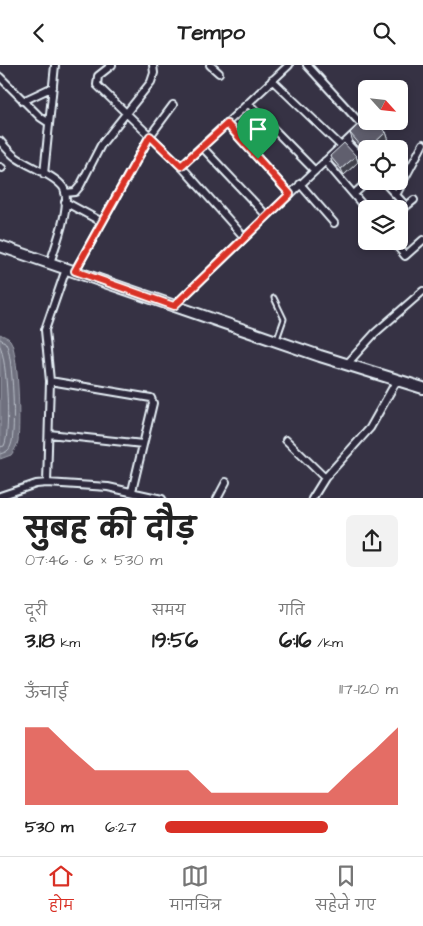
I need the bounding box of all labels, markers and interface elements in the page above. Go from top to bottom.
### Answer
text: Tempo [178,17,245,48]
icon: back [25,19,53,47]
icon: search [370,19,398,47]
north arrow [358,80,408,130]
map controls [358,80,408,250]
pin [237,108,279,159]
icon: arrive [244,115,272,143]
button: locate [358,140,408,190]
button: layers [358,200,408,250]
text: सुबह की दौड़ [25,510,196,549]
button: share [346,515,398,567]
text: 07:46 · 6 × 530 m [25,549,162,571]
text: दूरी [25,601,47,621]
text: समय [152,601,185,621]
text: गति [279,601,304,621]
text: 3.18 [25,626,55,655]
text: 19:56 [152,626,198,655]
text: 6:16 [279,626,312,655]
text: km [55,633,80,653]
text: /km [312,633,343,653]
text: 117–120 m [339,678,398,700]
text: ऊँचाई [25,682,68,704]
text: 530 m [25,816,73,838]
text: 6:27 [105,816,137,838]
tab: होम [47,862,75,921]
tab: मानचित्र [170,862,221,921]
tab: सहेजे गए [316,862,376,921]

